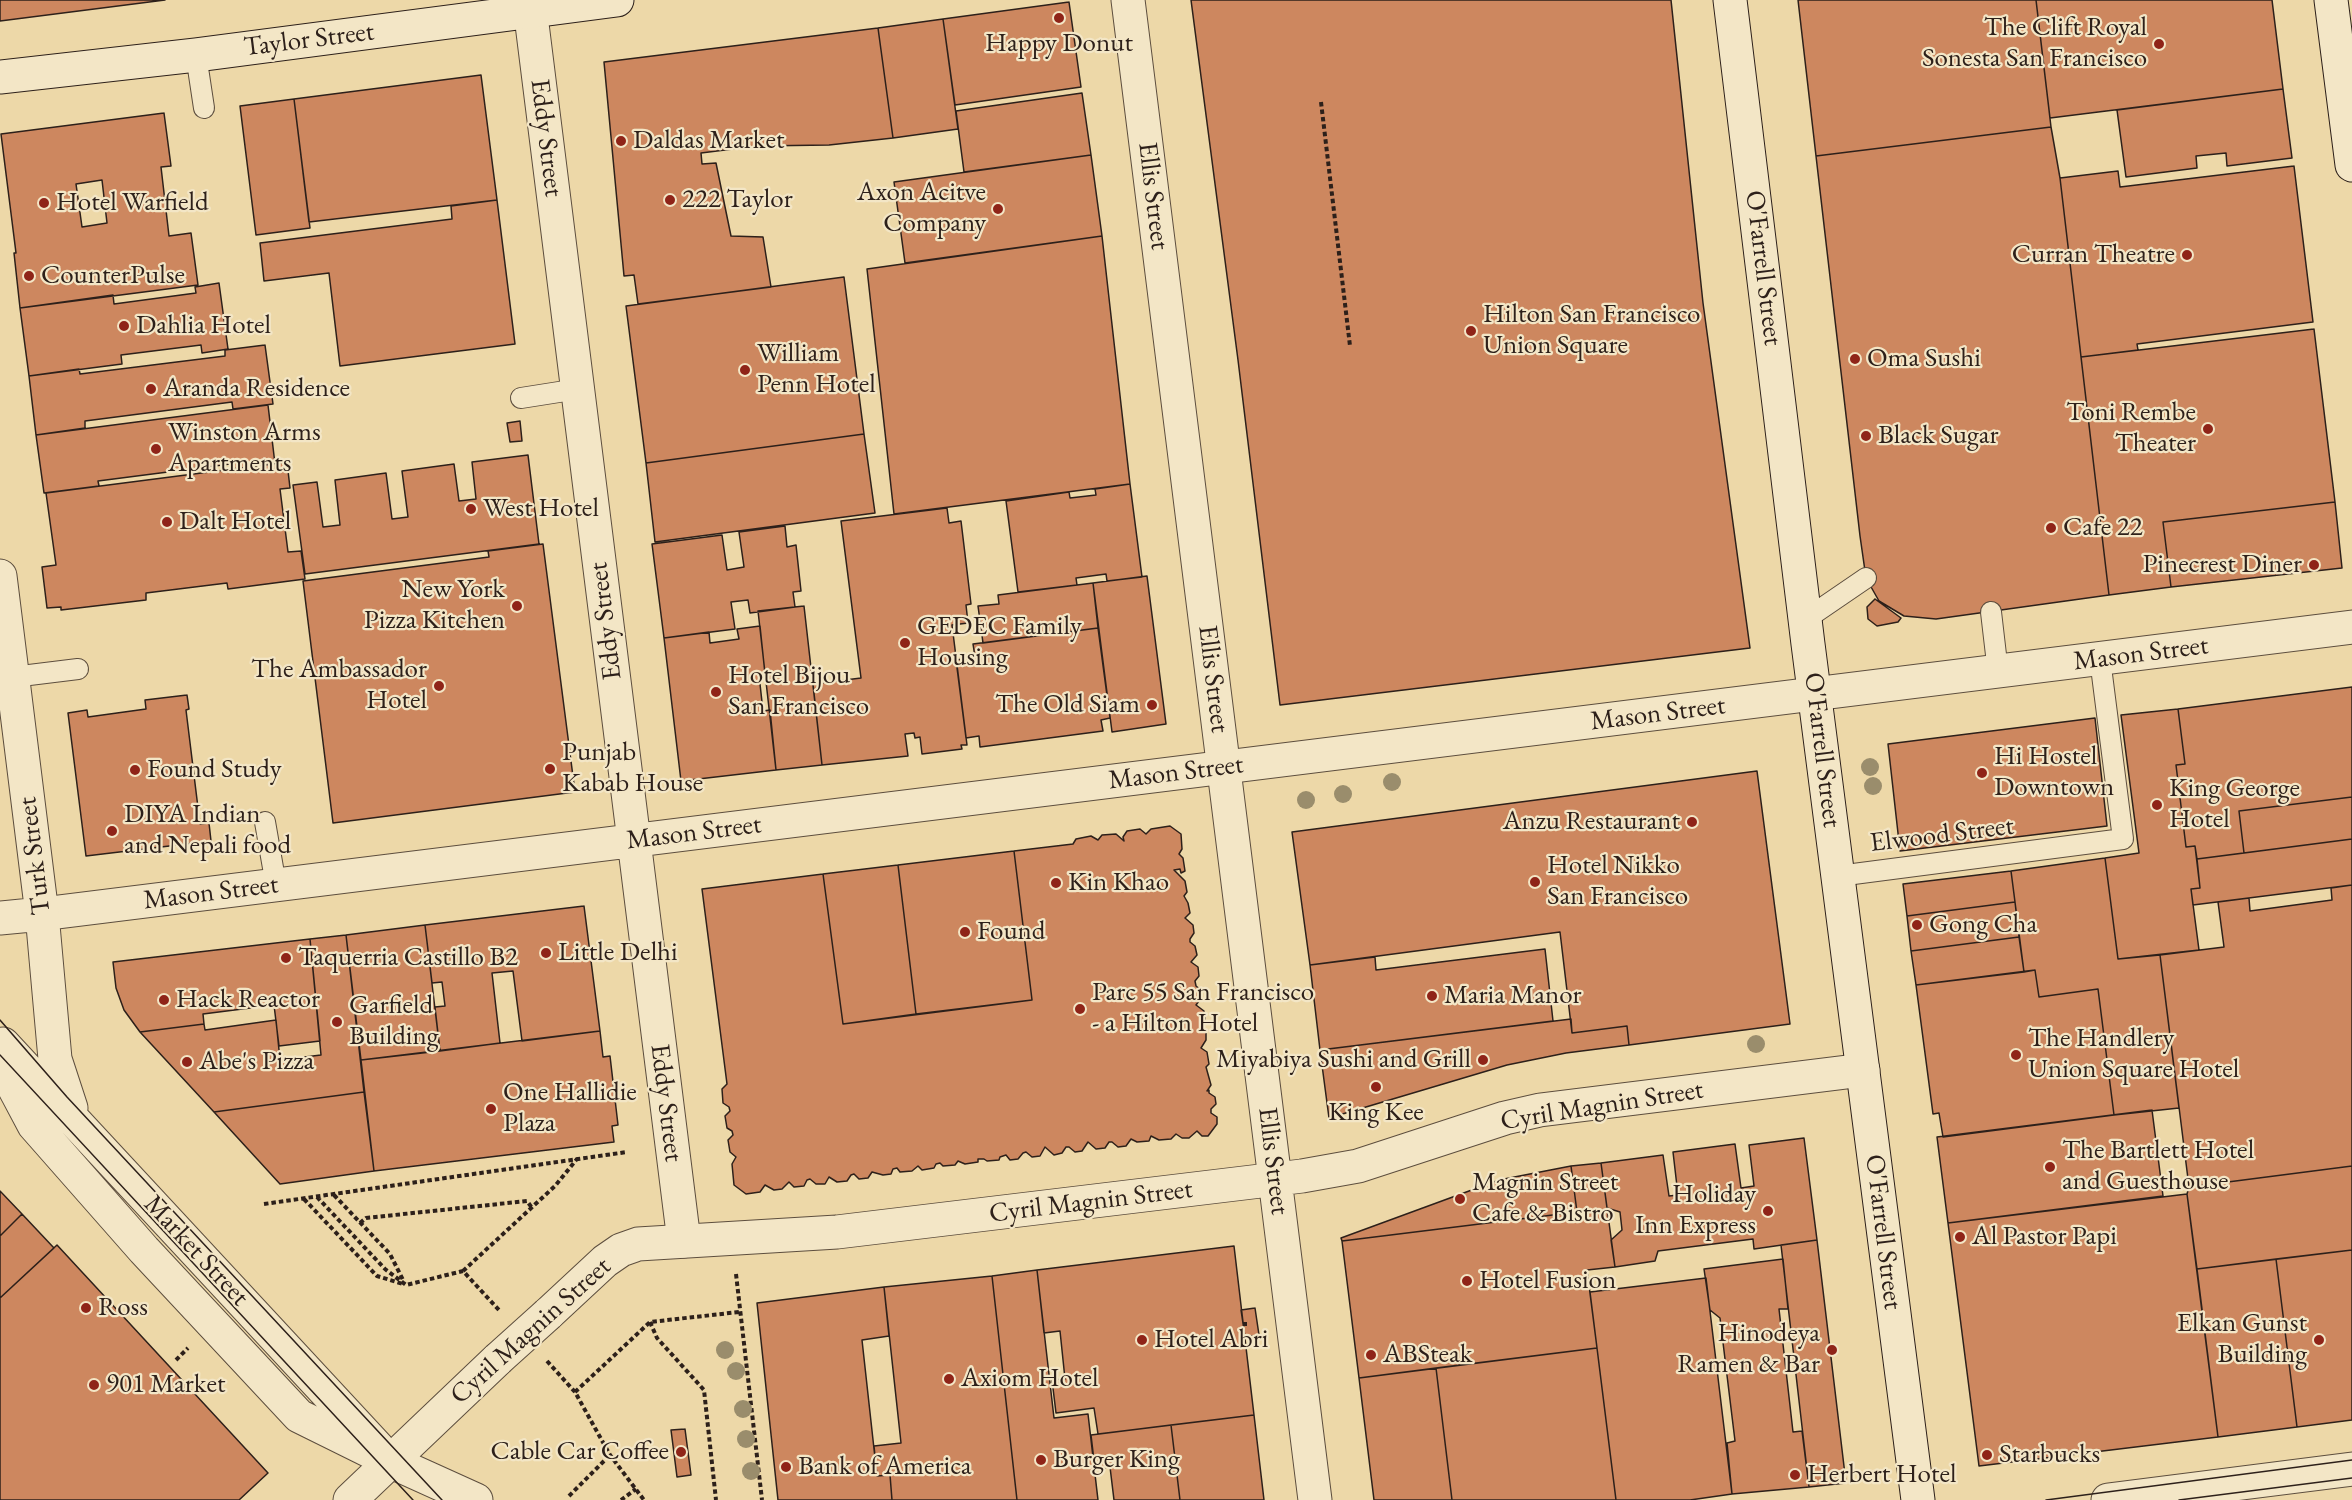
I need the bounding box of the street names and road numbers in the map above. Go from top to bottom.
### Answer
street label: Taylor Street [242,16,376,64]
street label: Eddy Street [523,77,569,199]
street label: Ellis Street [1130,140,1176,252]
street label: O'Farrell Street [1737,189,1789,347]
street label: Eddy Street [583,560,629,682]
street label: Ellis Street [1190,623,1236,735]
street label: Mason Street [2072,630,2210,678]
street label: O'Farrell Street [1796,671,1848,829]
street label: Mason Street [1589,690,1727,738]
street label: Mason Street [1107,749,1245,797]
street label: Turk Street [12,795,58,917]
street label: Mason Street [625,809,763,857]
street label: Elwood Street [1868,810,2016,860]
street label: Mason Street [142,869,280,917]
street label: Eddy Street [643,1042,689,1164]
street label: Cyril Magnin Street [1498,1074,1706,1138]
street label: Ellis Street [1250,1105,1296,1217]
street label: O'Farrell Street [1857,1153,1909,1311]
street label: Cyril Magnin Street [987,1173,1195,1231]
street label: Market Street [136,1189,256,1313]
street label: Cyril Magnin Street [444,1250,618,1412]

